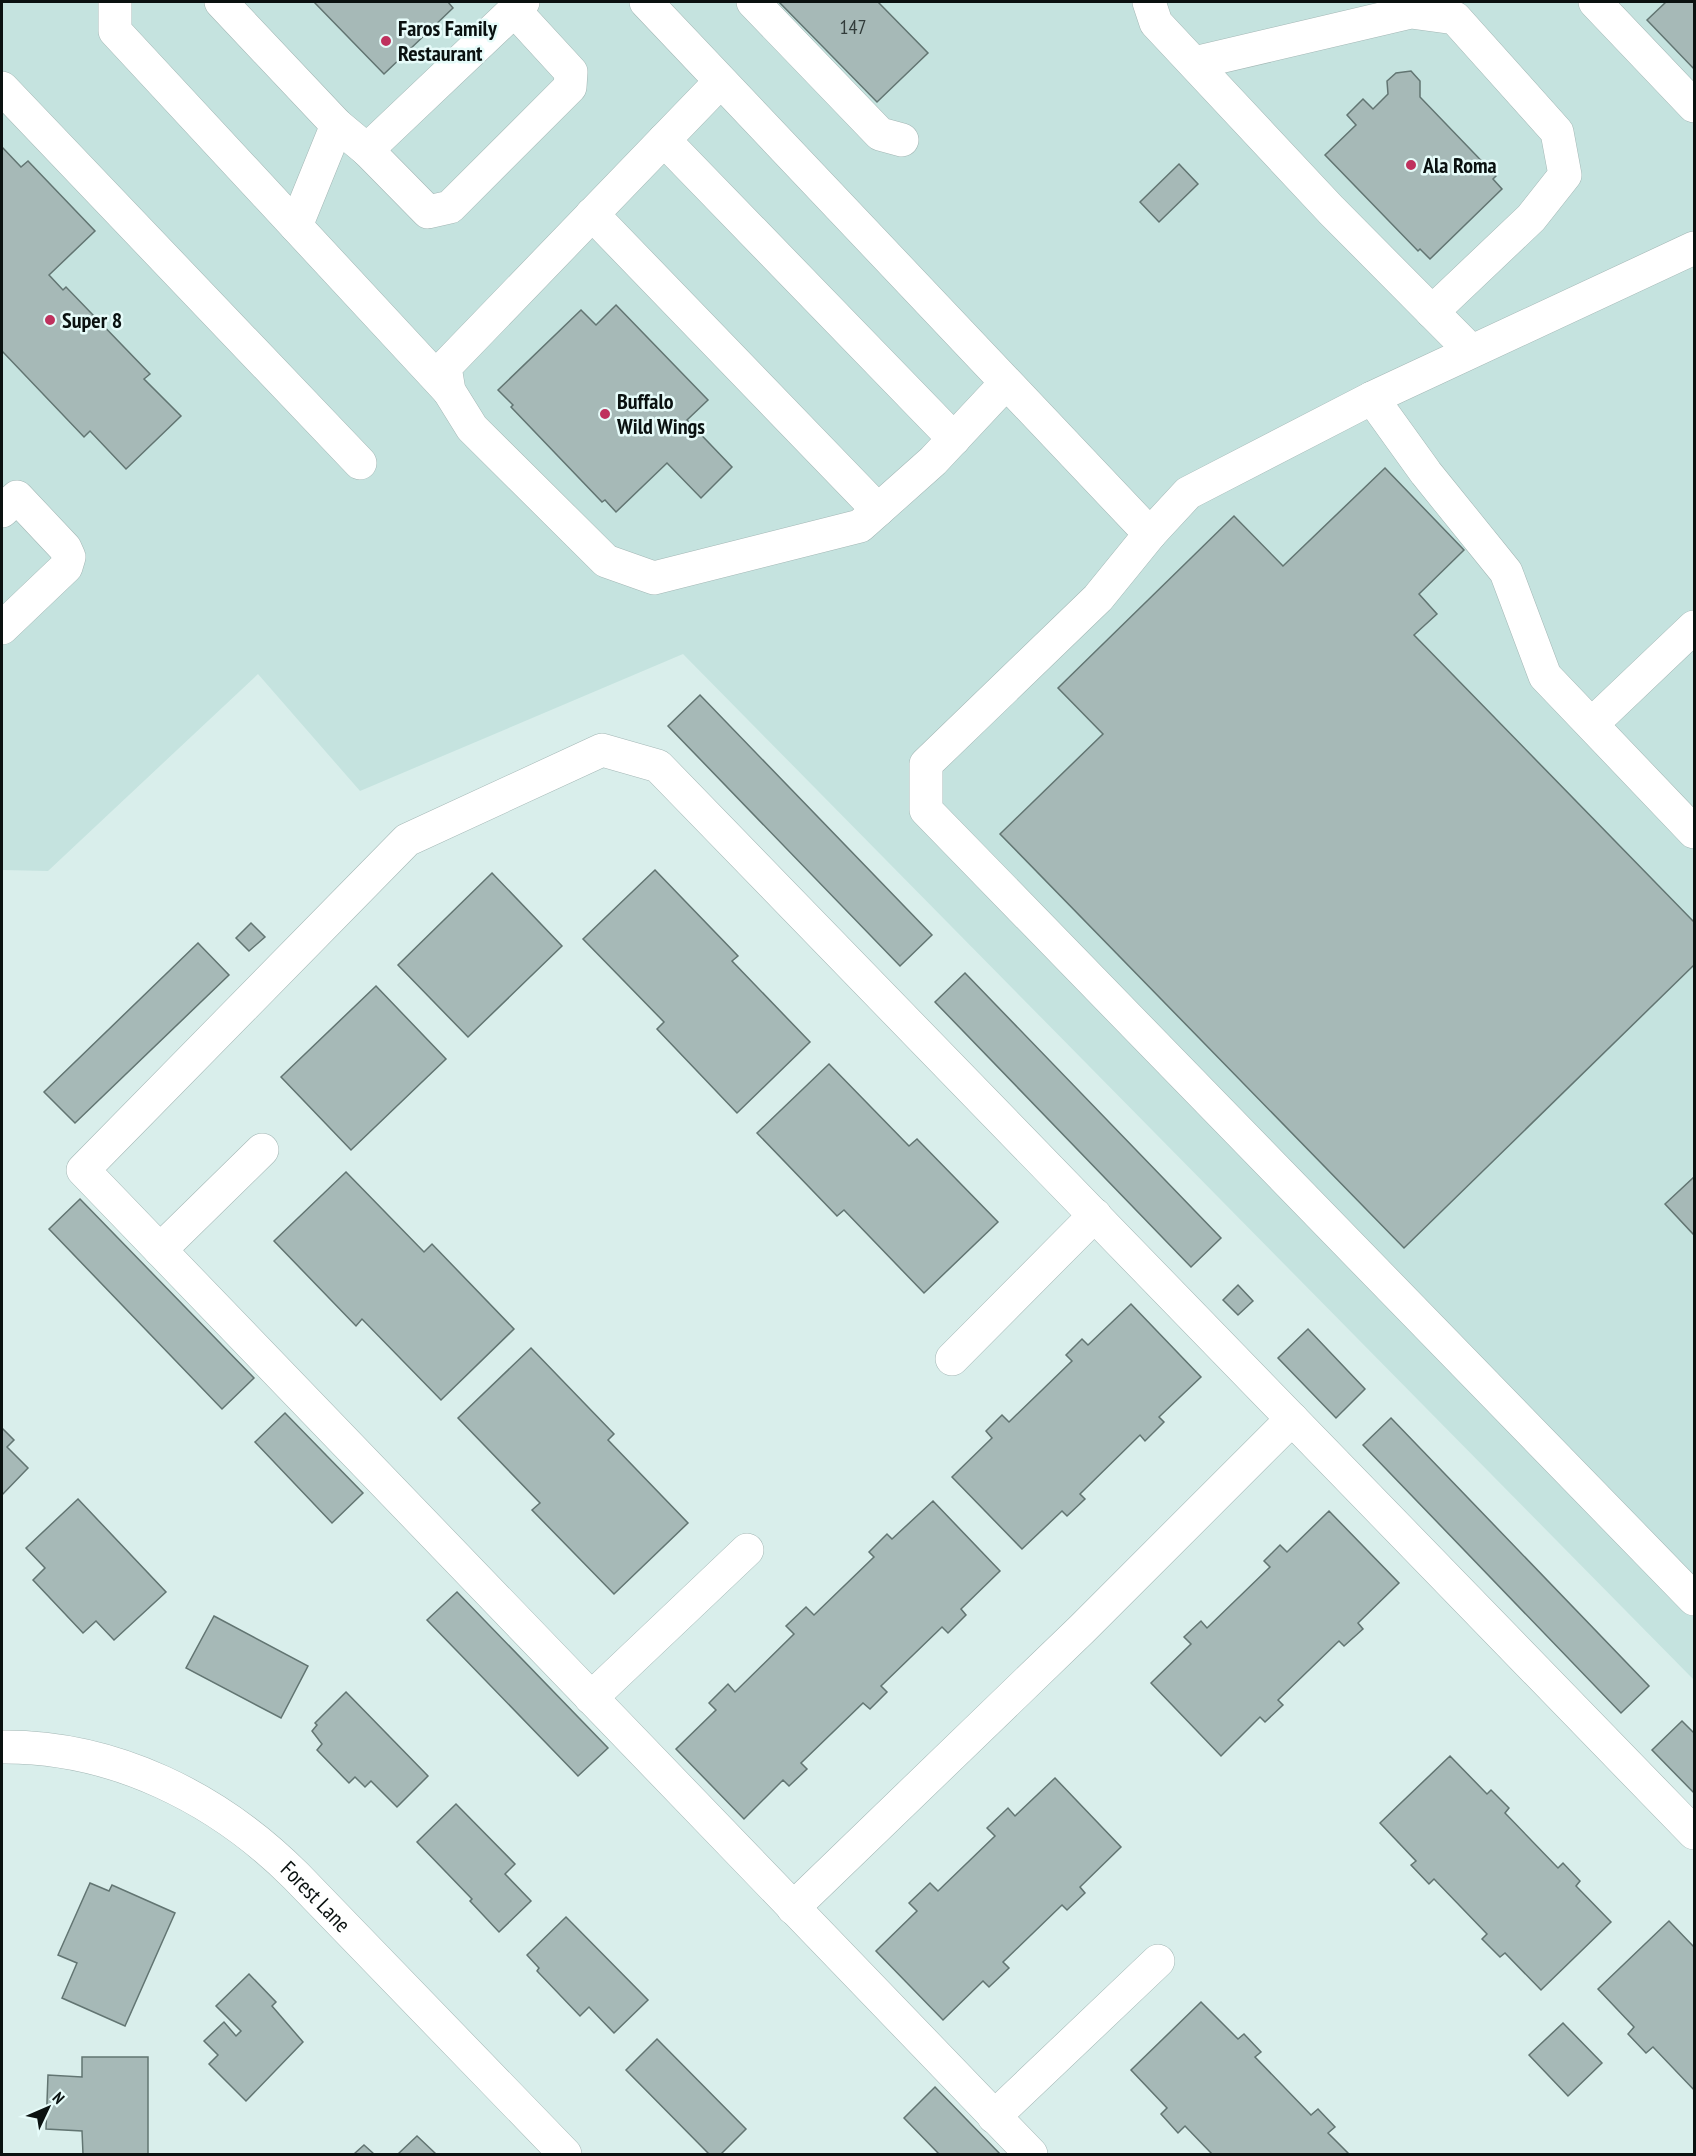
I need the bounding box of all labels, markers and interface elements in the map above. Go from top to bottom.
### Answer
place label: Faros Family Restaurant [398,14,498,67]
house number: 147 [840,14,867,40]
marker: Faros Family Restaurant [379,34,393,48]
place label: Ala Roma [1422,151,1497,179]
marker: Ala Roma [1404,158,1418,172]
place label: Super 8 [62,306,122,334]
marker: Super 8 [43,313,57,327]
place label: Buffalo Wild Wings [616,387,705,440]
marker: Buffalo Wild Wings [598,407,612,421]
street label: Forest Lane [275,1855,357,1938]
north arrow [18,2078,78,2138]
text: N [49,2088,69,2108]

